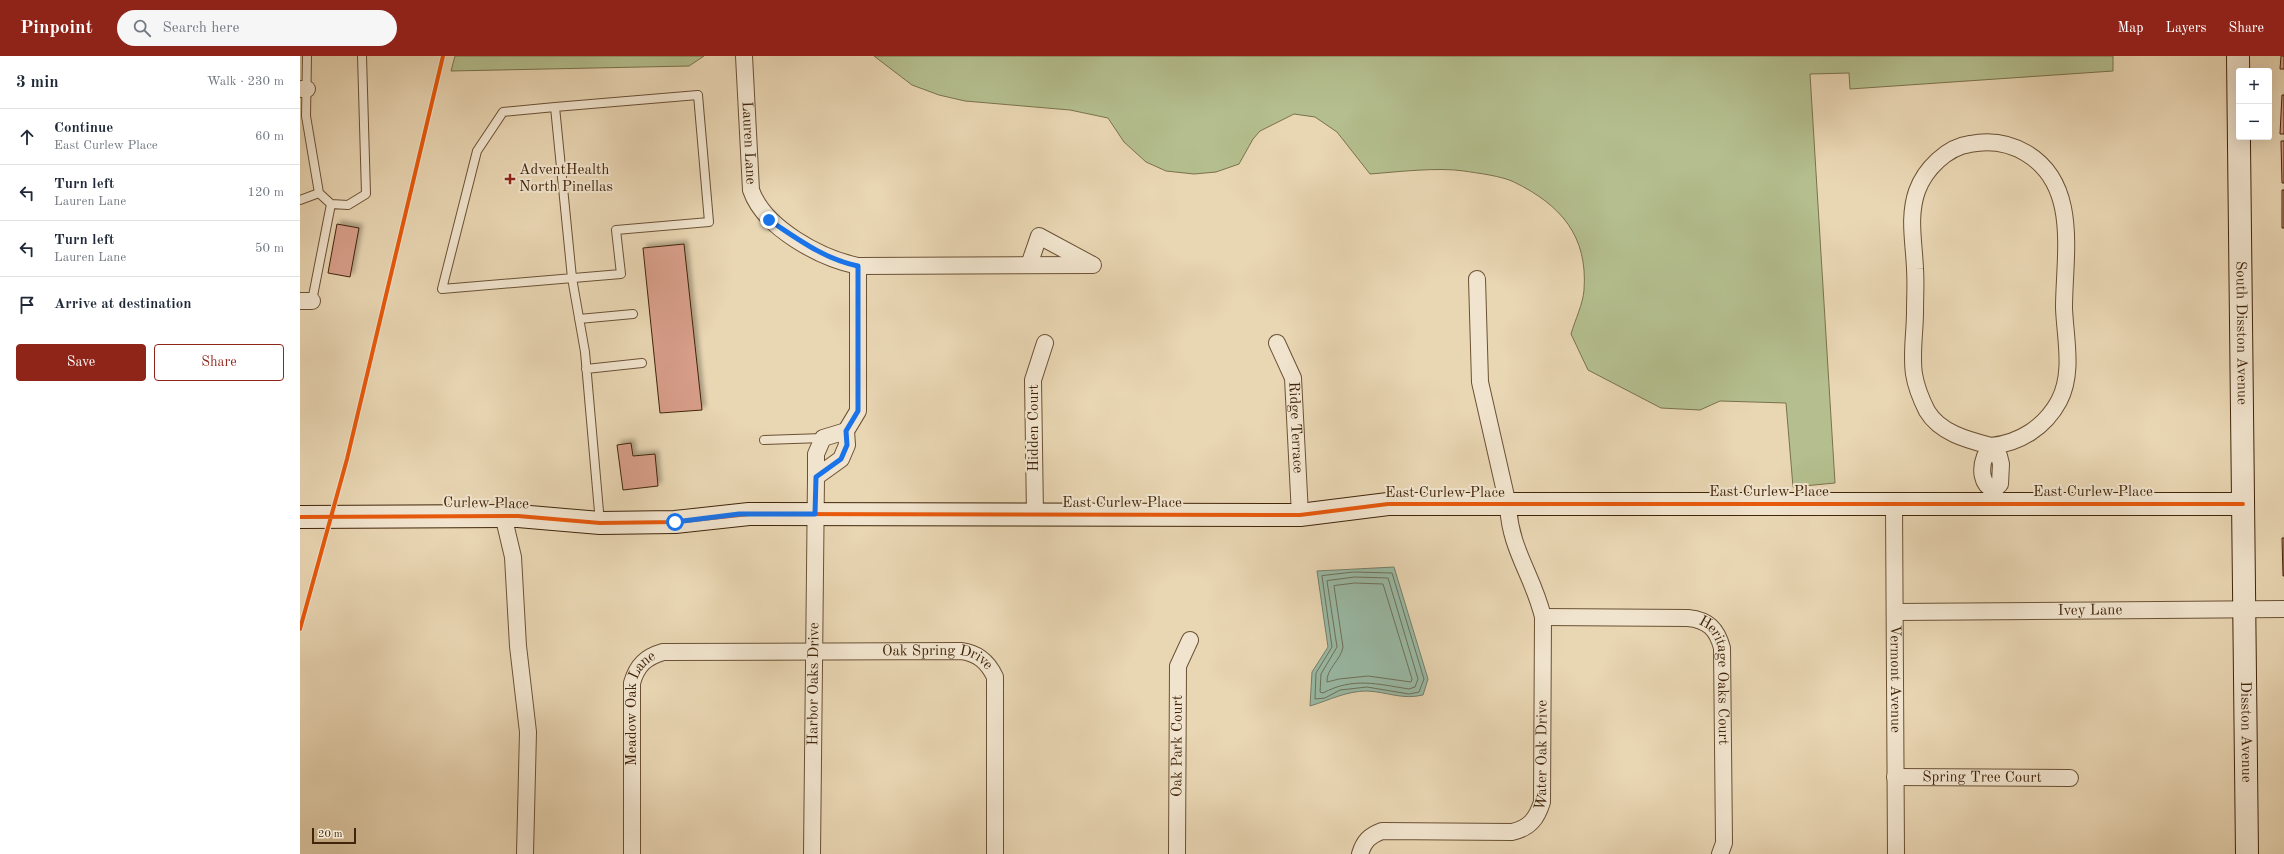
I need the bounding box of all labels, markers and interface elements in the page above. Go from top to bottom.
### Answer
search box [117,10,397,46]
icon: search [131,17,153,39]
text: Pinpoint [20,19,93,38]
text: Search here [163,21,239,36]
text: Map [2118,21,2144,35]
text: Layers [2166,21,2207,35]
text: Share [2229,21,2264,35]
map controls [2236,68,2272,140]
button: + [2236,68,2272,104]
text: 3 min [16,74,59,91]
text: Walk · 230 m [207,75,284,88]
street label: Lauren Lane [739,101,758,185]
button: − [2236,104,2272,140]
text: Continue [54,121,113,136]
icon: ahead [16,126,38,148]
text: 60 m [255,130,284,143]
text: East Curlew Place [54,139,158,152]
place label: AdventHealth North Pinellas [519,163,613,195]
marker: AdventHealth North Pinellas [504,173,516,185]
text: Turn left [54,177,114,192]
icon: left [16,182,38,204]
text: 120 m [247,186,284,199]
text: Lauren Lane [54,195,126,208]
route end [760,211,778,229]
text: Turn left [54,233,114,248]
icon: left [16,238,38,260]
text: 50 m [255,242,284,255]
text: Lauren Lane [54,251,126,264]
street label: South Disston Avenue [2233,261,2249,405]
icon: arrive [16,294,38,316]
text: Arrive at destination [54,297,192,312]
button: Save [16,344,146,381]
button: Share [154,344,284,381]
street label: Ridge Terrace [1286,381,1305,474]
street label: Hidden Court [1027,384,1042,472]
street label: East Curlew Place [1709,485,1829,500]
street label: East Curlew Place [2033,485,2153,500]
street label: East Curlew Place [1385,486,1505,501]
street label: Curlew Place [443,496,529,512]
street label: East Curlew Place [1062,496,1182,511]
route start [666,513,684,531]
street label: Ivey Lane [2058,603,2123,618]
street label: Heritage Oaks Court [1696,613,1730,745]
street label: Harbor Oaks Drive [806,622,822,746]
street label: Vermont Avenue [1887,625,1903,733]
street label: Oak Spring Drive [882,643,996,673]
street label: Meadow Oak Lane [625,648,658,766]
street label: Disston Avenue [2238,681,2254,783]
street label: Oak Park Court [1170,695,1185,797]
street label: Water Oak Drive [1532,700,1551,813]
street label: Spring Tree Court [1922,770,2042,785]
scale bar [312,826,356,845]
text: 20 m [318,829,343,840]

